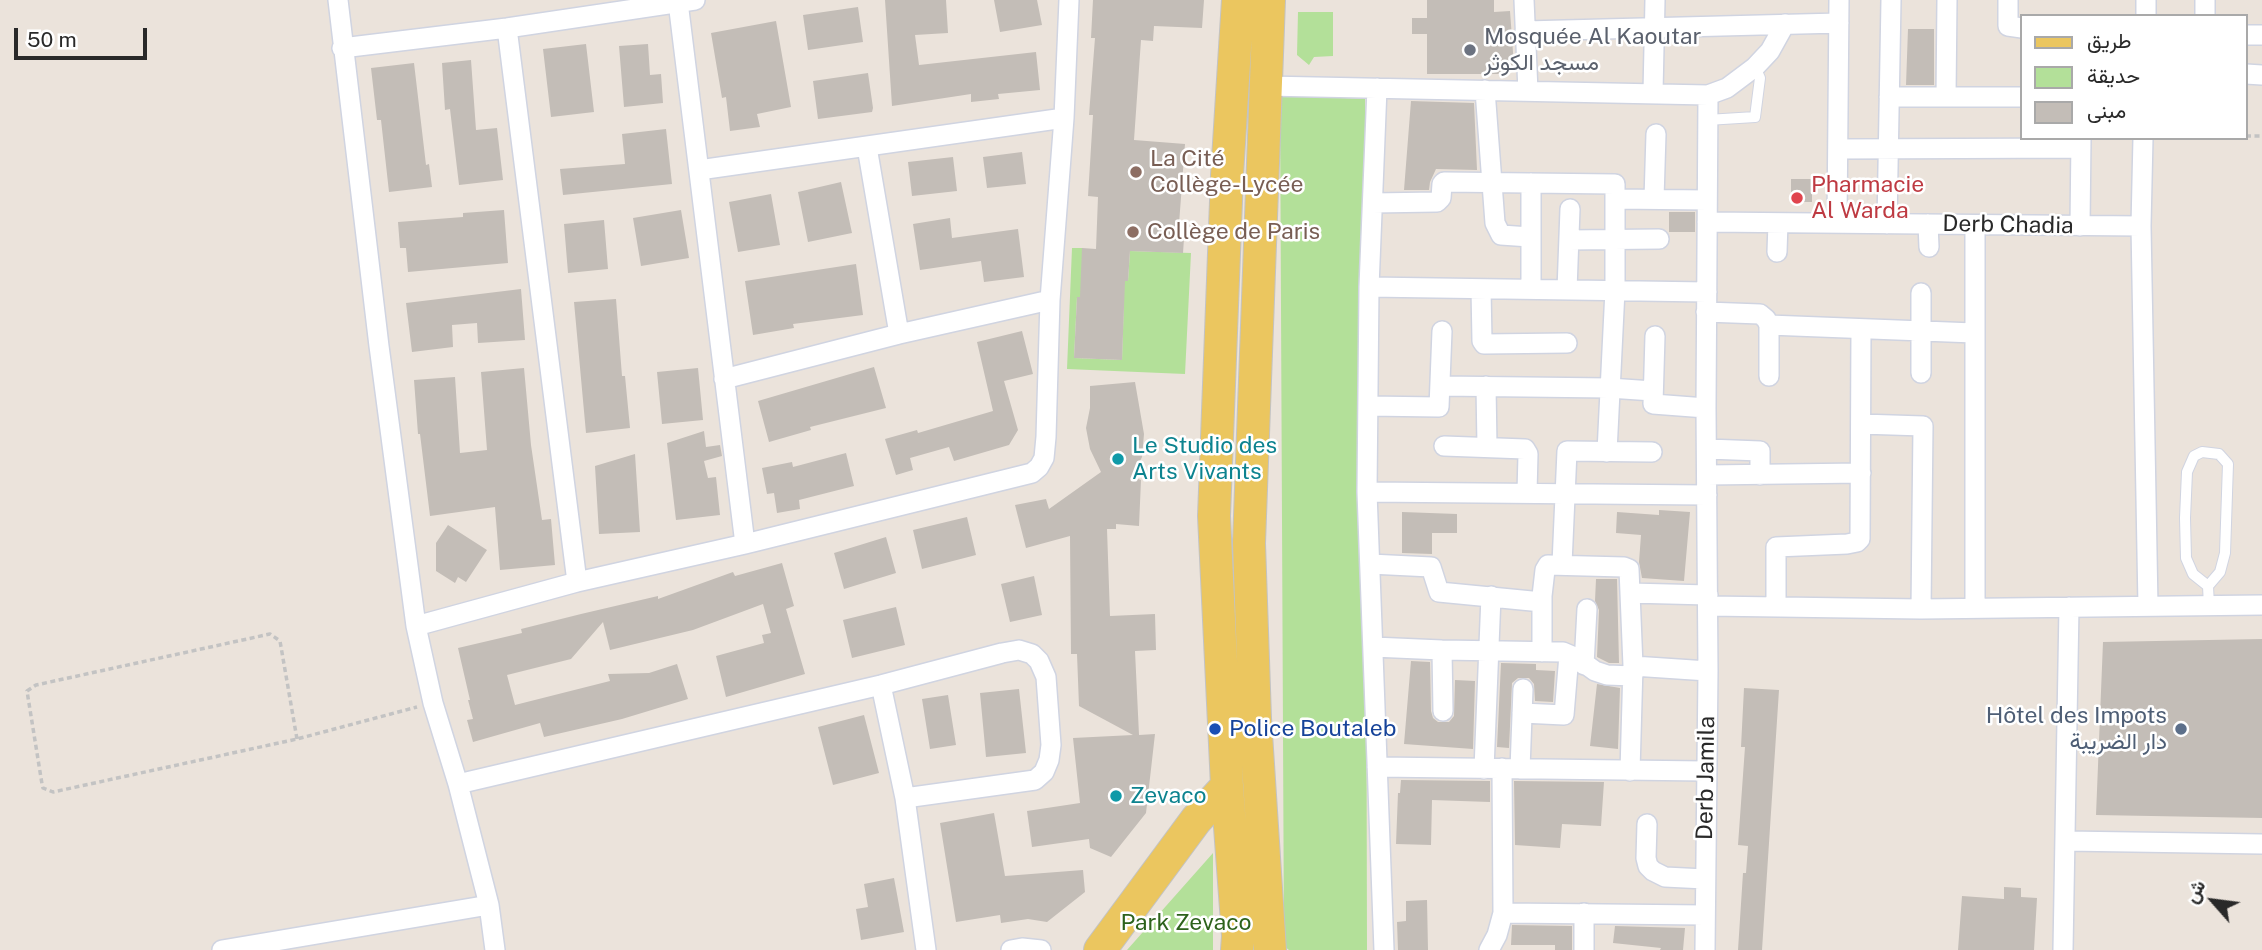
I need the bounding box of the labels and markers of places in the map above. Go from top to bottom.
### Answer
place label: Mosquée Al Kaoutar مسجد الكوثر [1484,23,1701,77]
marker: Mosquée Al Kaoutar مسجد الكوثر [1462,42,1478,58]
place label: La Cité Collège-Lycée [1150,145,1304,199]
marker: La Cité Collège-Lycée [1128,164,1144,180]
place label: Pharmacie Al Warda [1811,171,1924,225]
marker: Pharmacie Al Warda [1789,190,1805,206]
place label: Collège de Paris [1147,218,1320,246]
marker: Collège de Paris [1125,224,1141,240]
place label: Le Studio des Arts Vivants [1132,432,1277,486]
marker: Le Studio des Arts Vivants [1110,451,1126,467]
place label: Hôtel des Impots دار الضريبة [1986,702,2167,756]
place label: Police Boutaleb [1229,715,1397,743]
marker: Police Boutaleb [1207,721,1223,737]
marker: Hôtel des Impots دار الضريبة [2173,721,2189,737]
place label: Zevaco [1130,782,1207,810]
marker: Zevaco [1108,788,1124,804]

